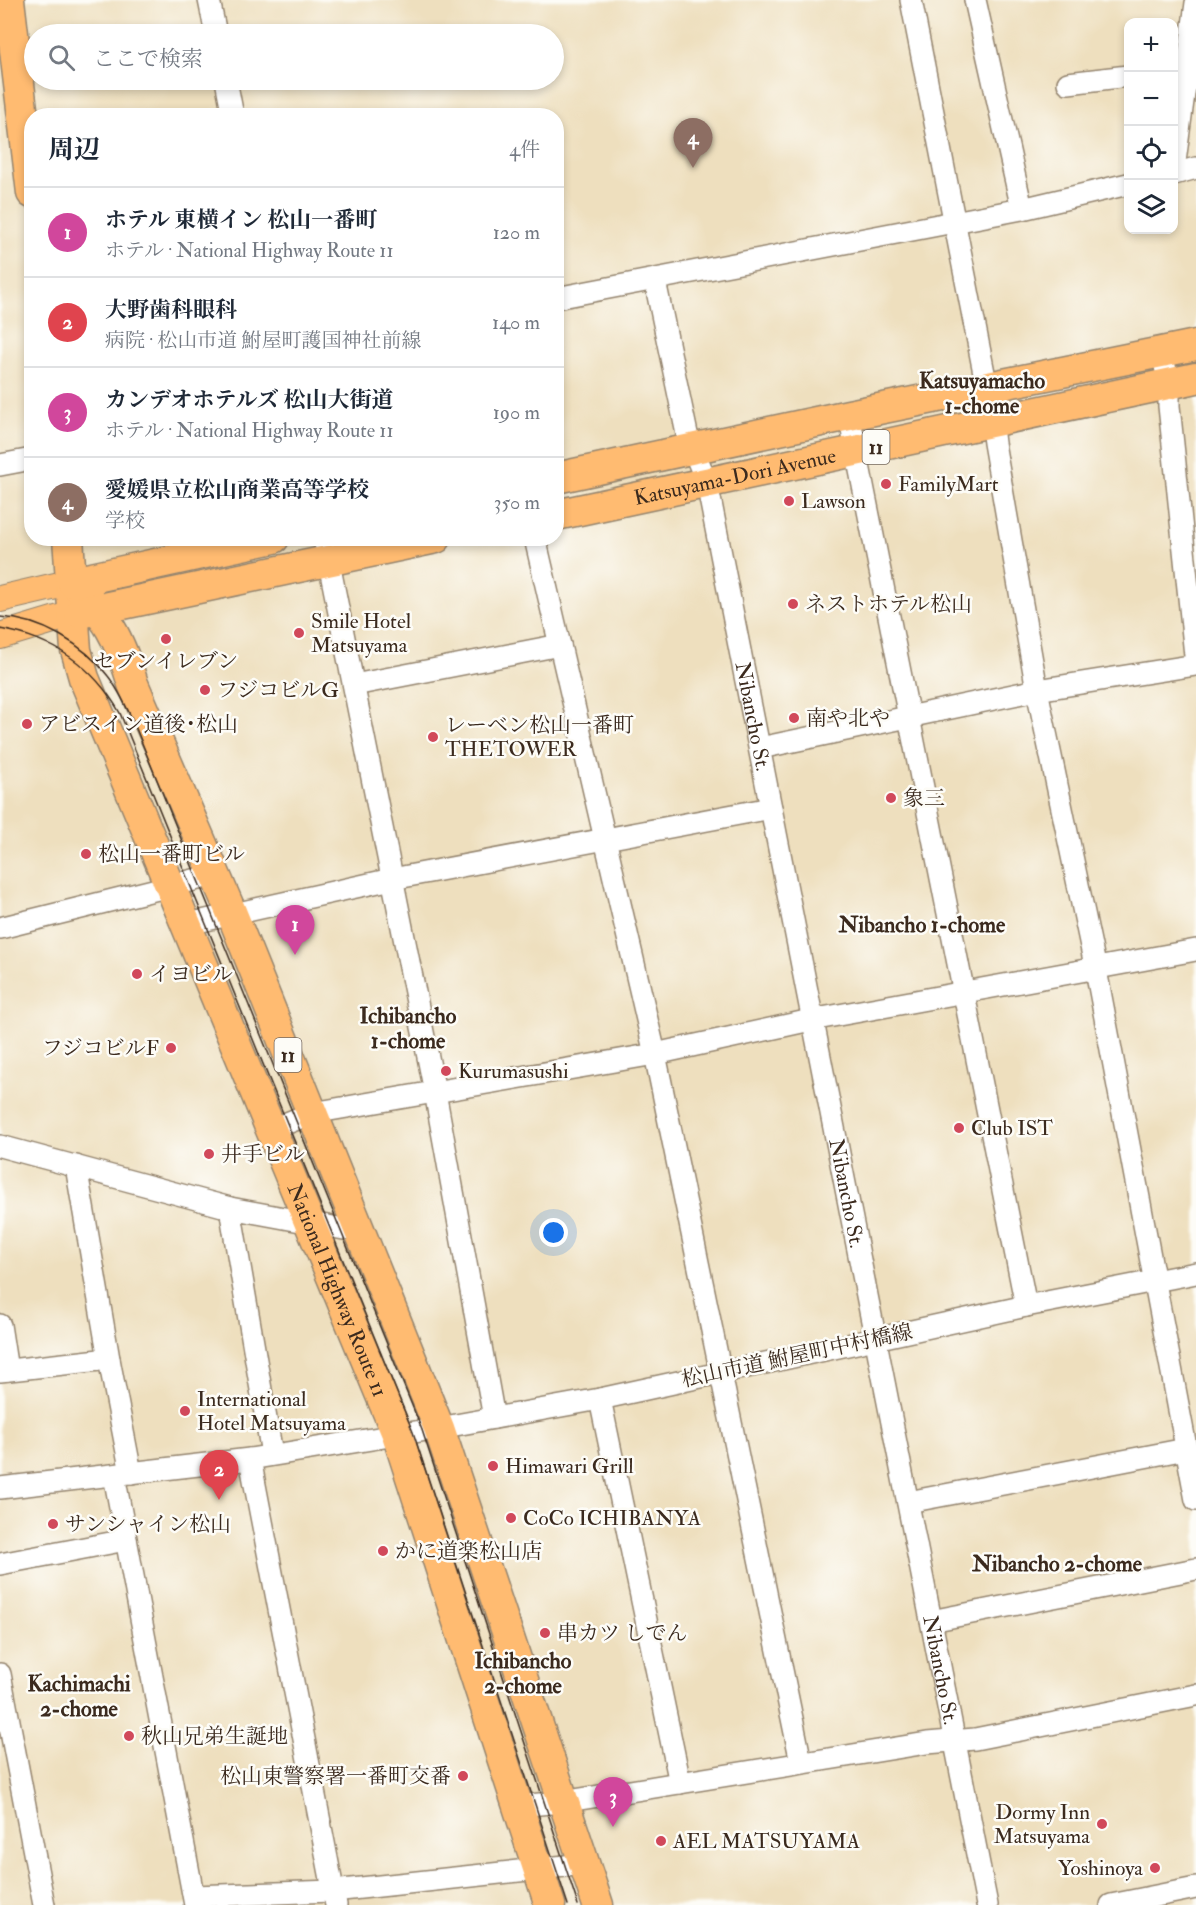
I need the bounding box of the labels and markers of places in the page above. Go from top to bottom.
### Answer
pin: 4 [674,118,712,168]
place label: FamilyMart [898,471,999,498]
marker: FamilyMart [879,477,893,491]
place label: Lawson [801,488,866,515]
marker: Lawson [782,494,796,508]
place label: ネストホテル松山 [805,591,972,618]
marker: ネストホテル松山 [786,597,800,611]
place label: Smile Hotel Matsuyama [311,608,412,659]
marker: Smile Hotel Matsuyama [292,626,306,640]
marker: セブンイレブン [159,632,173,646]
place label: セブンイレブン [94,648,238,675]
place label: フジコビルG [217,677,339,704]
marker: フジコビルG [198,683,212,697]
place label: 南や北や [806,705,890,732]
place label: アビスイン道後･松山 [39,711,238,738]
marker: 南や北や [787,711,801,725]
place label: レーベン松山一番町 THETOWER [445,712,634,763]
marker: アビスイン道後･松山 [20,717,34,731]
marker: レーベン松山一番町 THETOWER [426,730,440,744]
place label: 象三 [903,785,945,812]
marker: 象三 [884,791,898,805]
place label: 松山一番町ビル [98,841,245,868]
marker: 松山一番町ビル [79,847,93,861]
pin: 1 [276,906,314,955]
place label: イヨビル [149,961,233,988]
marker: イヨビル [130,967,144,981]
place label: フジコビルF [42,1035,159,1062]
marker: フジコビルF [164,1041,178,1055]
place label: Kurumasushi [458,1058,569,1085]
marker: Kurumasushi [439,1064,453,1078]
place label: Club IST [971,1115,1053,1142]
marker: Club IST [952,1121,966,1135]
place label: 井手ビル [221,1141,305,1168]
marker: 井手ビル [202,1147,216,1161]
place label: International Hotel Matsuyama [197,1386,346,1437]
marker: International Hotel Matsuyama [178,1404,192,1418]
pin: 2 [200,1450,238,1500]
place label: Himawari Grill [505,1453,634,1480]
marker: Himawari Grill [486,1459,500,1473]
place label: CoCo ICHIBANYA [523,1505,701,1532]
place label: サンシャイン松山 [65,1511,231,1538]
marker: CoCo ICHIBANYA [504,1511,518,1525]
marker: サンシャイン松山 [46,1517,60,1531]
place label: かに道楽松山店 [395,1538,542,1565]
marker: かに道楽松山店 [376,1544,390,1558]
place label: 串カツ しでん [557,1620,687,1647]
marker: 串カツ しでん [538,1626,552,1640]
place label: 秋山兄弟生誕地 [141,1723,288,1750]
marker: 秋山兄弟生誕地 [122,1729,136,1743]
place label: 松山東警察署一番町交番 [220,1763,451,1790]
marker: 松山東警察署一番町交番 [456,1769,470,1783]
pin: 3 [594,1778,632,1827]
place label: Dormy Inn Matsuyama [994,1799,1090,1850]
marker: Dormy Inn Matsuyama [1095,1817,1109,1831]
place label: AEL MATSUYAMA [672,1828,860,1855]
marker: AEL MATSUYAMA [654,1834,668,1848]
place label: Yoshinoya [1058,1855,1143,1882]
marker: Yoshinoya [1148,1861,1162,1875]

